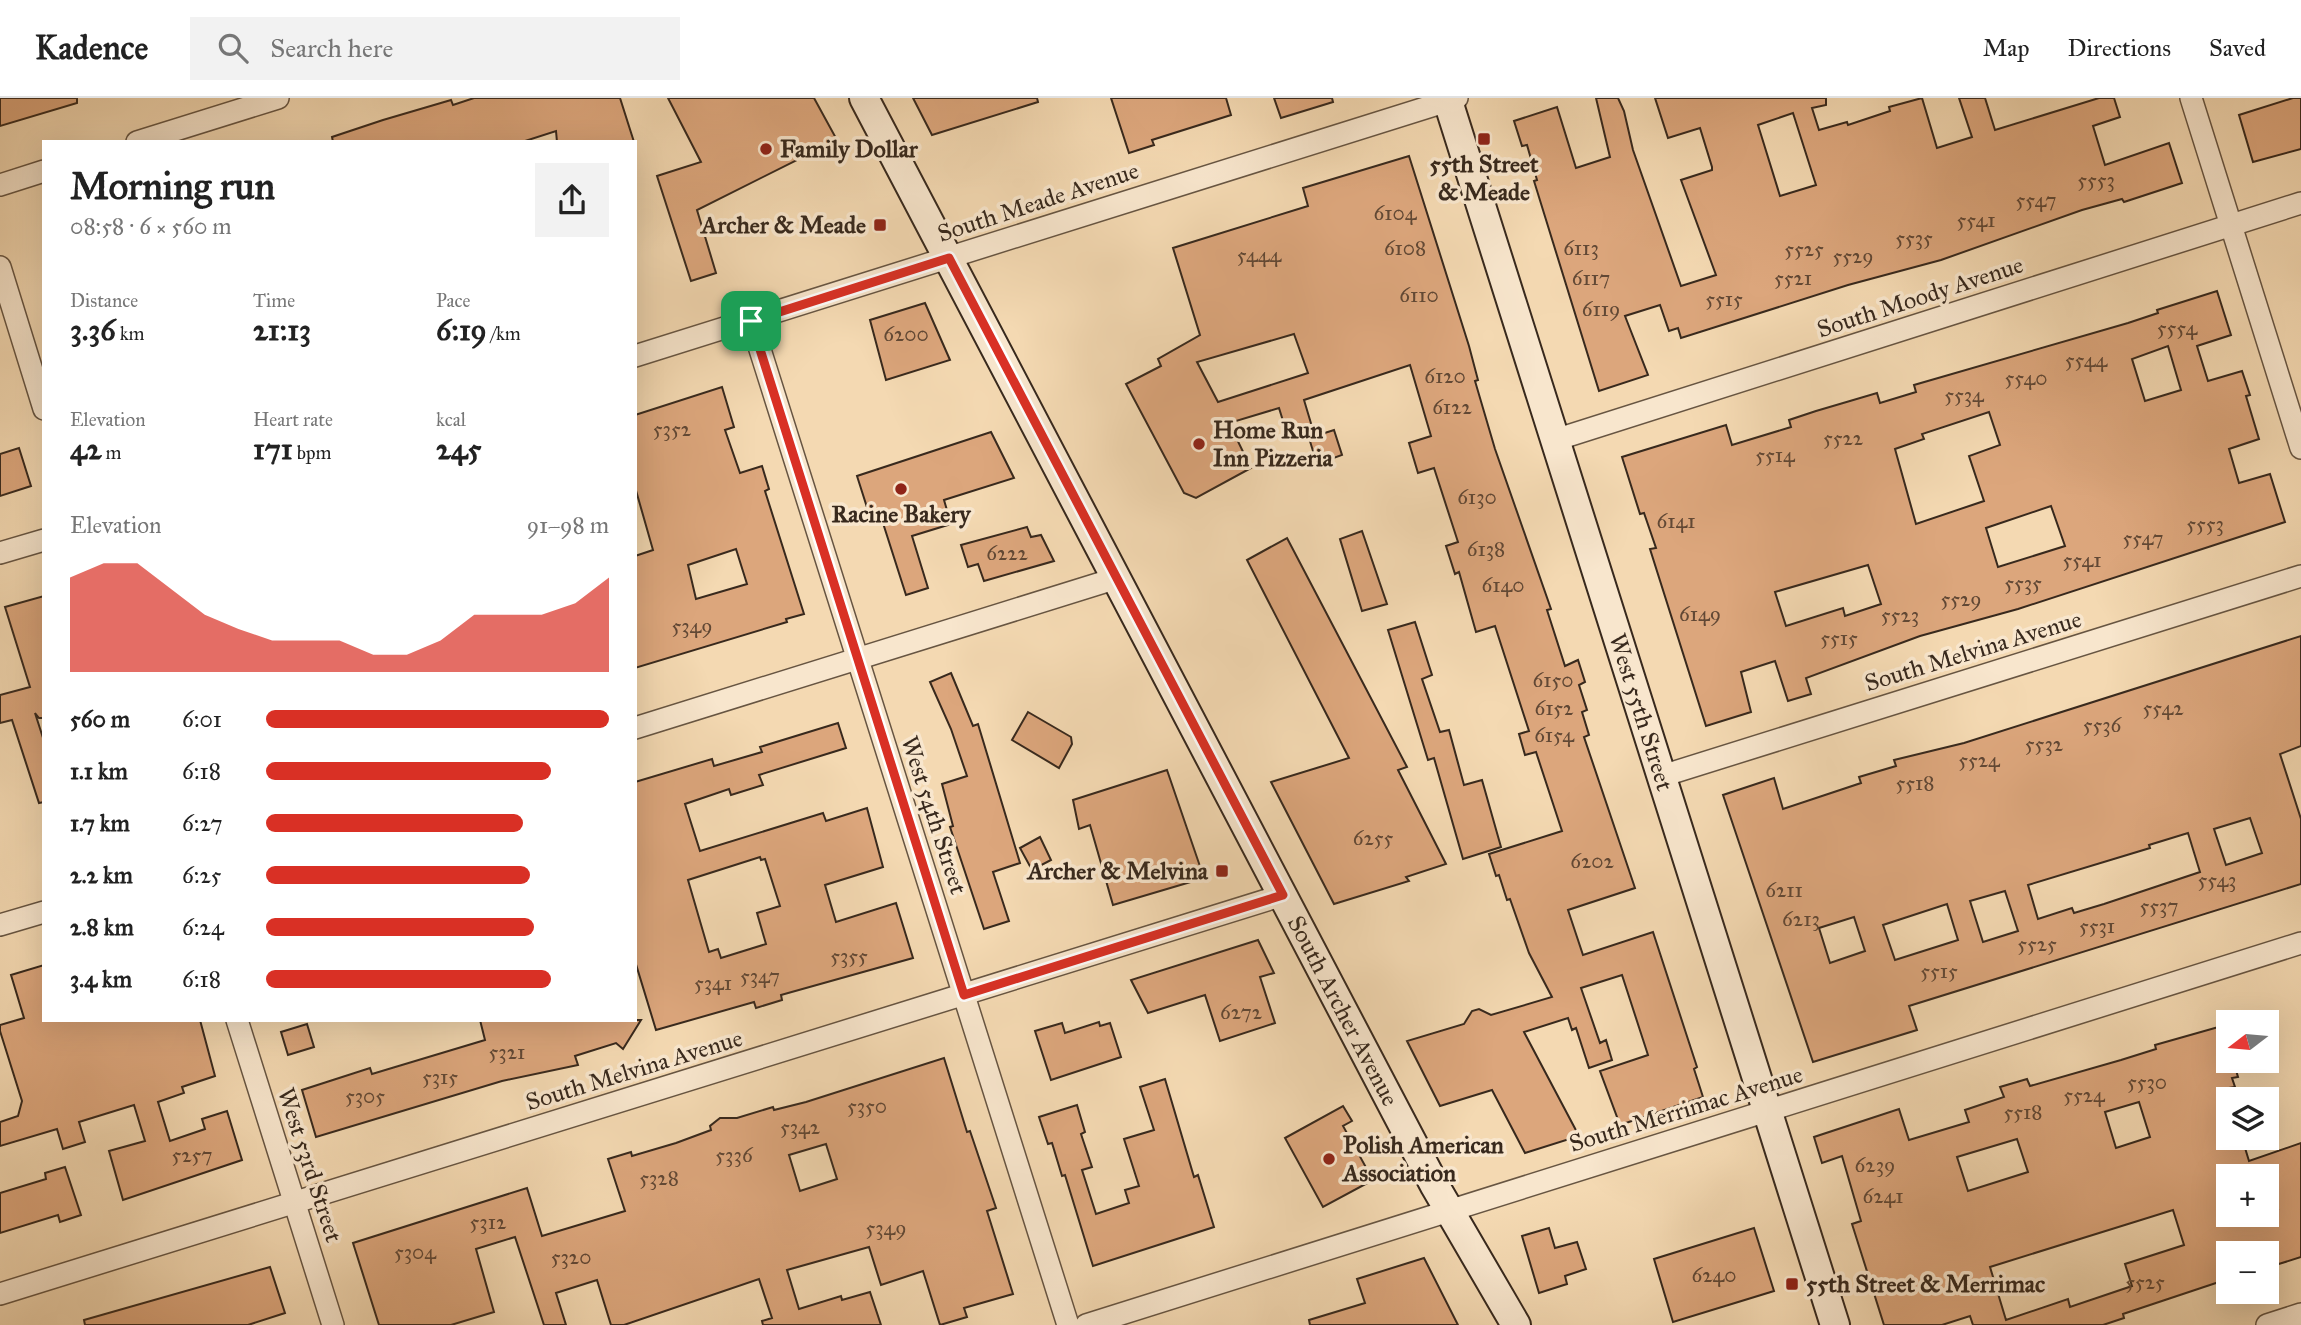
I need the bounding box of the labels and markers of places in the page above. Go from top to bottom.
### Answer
marker: 55th Street & Meade [1476,131,1492,147]
place label: Family Dollar [780,134,919,164]
marker: Family Dollar [758,141,774,157]
place label: 55th Street & Meade [1430,149,1539,207]
place label: Archer & Meade [699,210,866,240]
marker: Archer & Meade [872,217,888,233]
pin [721,291,781,351]
place label: Home Run Inn Pizzeria [1213,415,1334,473]
marker: Home Run Inn Pizzeria [1191,436,1207,452]
marker: Racine Bakery [893,481,909,497]
place label: Racine Bakery [831,499,972,529]
place label: Archer & Melvina [1026,856,1209,886]
marker: Archer & Melvina [1214,863,1230,879]
place label: Polish American Association [1341,1130,1504,1188]
marker: Polish American Association [1321,1151,1337,1167]
place label: 55th Street & Merrimac [1806,1269,2045,1299]
marker: 55th Street & Merrimac [1784,1276,1800,1292]

